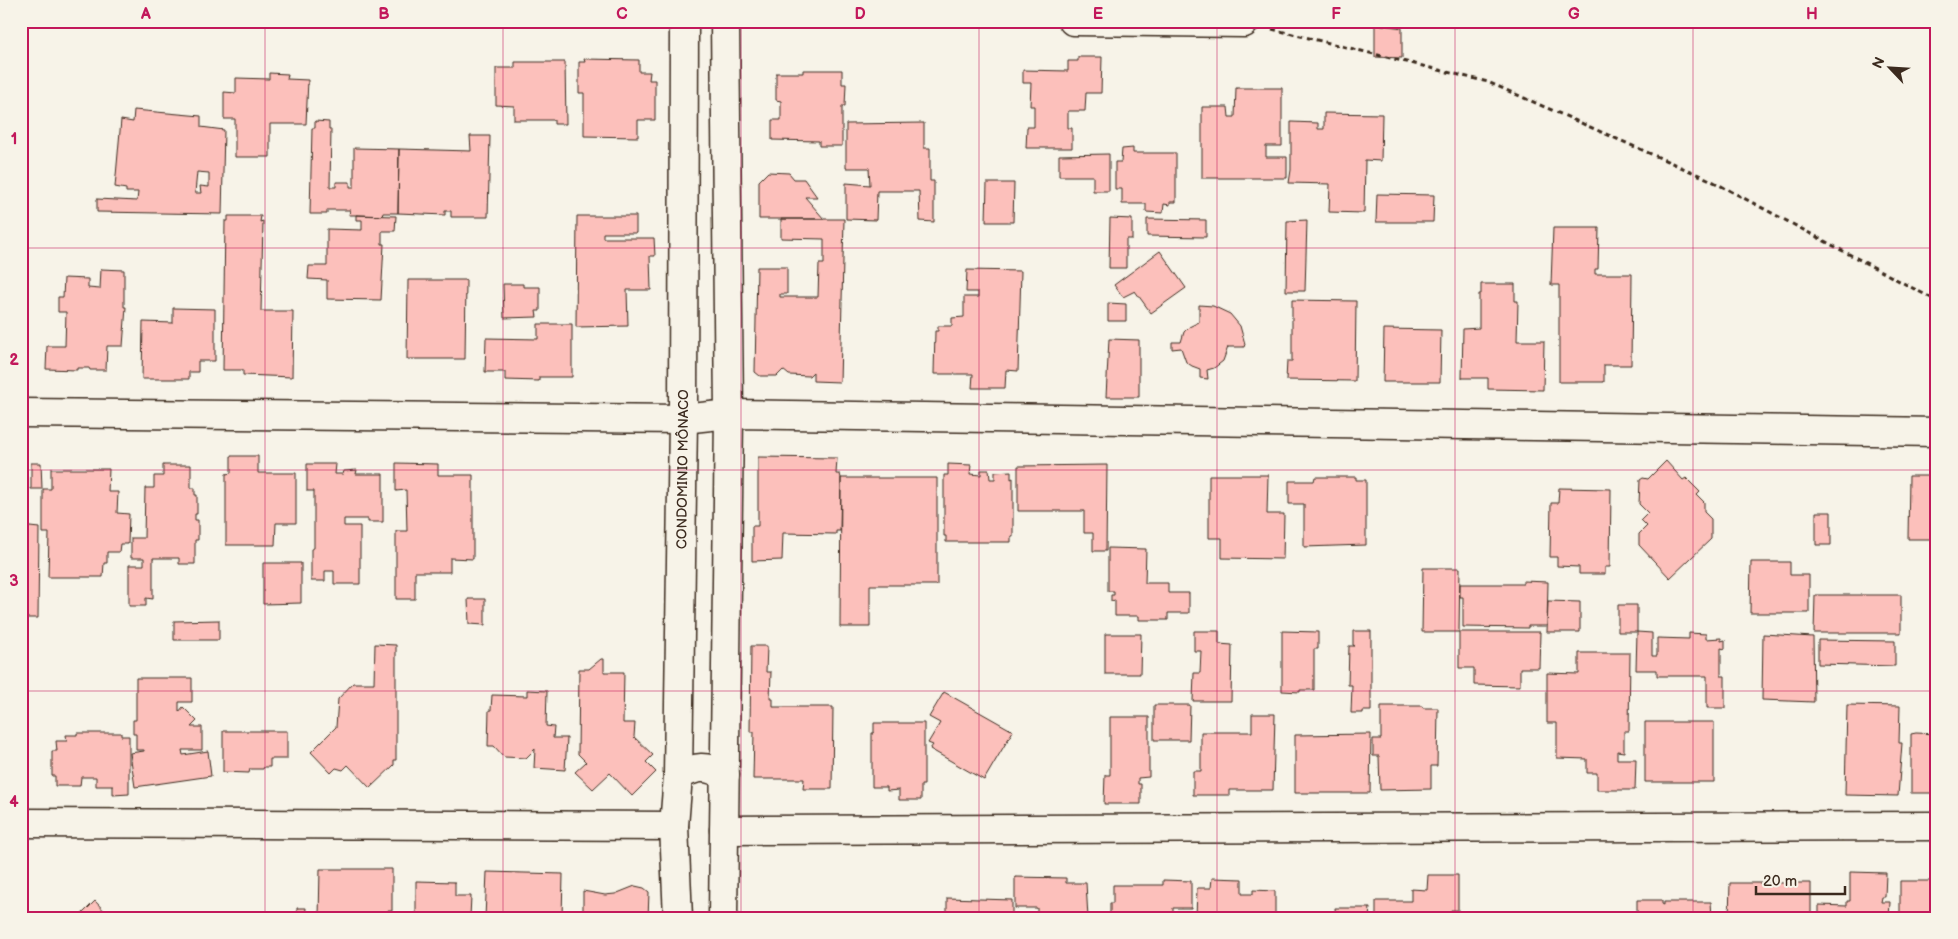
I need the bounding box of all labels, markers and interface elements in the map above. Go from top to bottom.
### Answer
text: A [140,5,151,24]
text: B [378,5,390,24]
text: C [616,5,628,24]
text: D [854,5,866,24]
text: E [1093,5,1103,24]
text: F [1331,5,1341,24]
text: G [1568,5,1580,24]
text: H [1806,5,1818,24]
north arrow [1866,42,1916,92]
text: N [1869,54,1889,71]
text: 1 [11,130,17,149]
text: 2 [9,351,19,370]
street label: CONDOMINIO MÔNACO [673,389,692,549]
text: 3 [9,572,19,591]
text: 4 [9,793,19,812]
scale bar [1756,864,1844,896]
text: 20 m [1763,872,1797,891]

